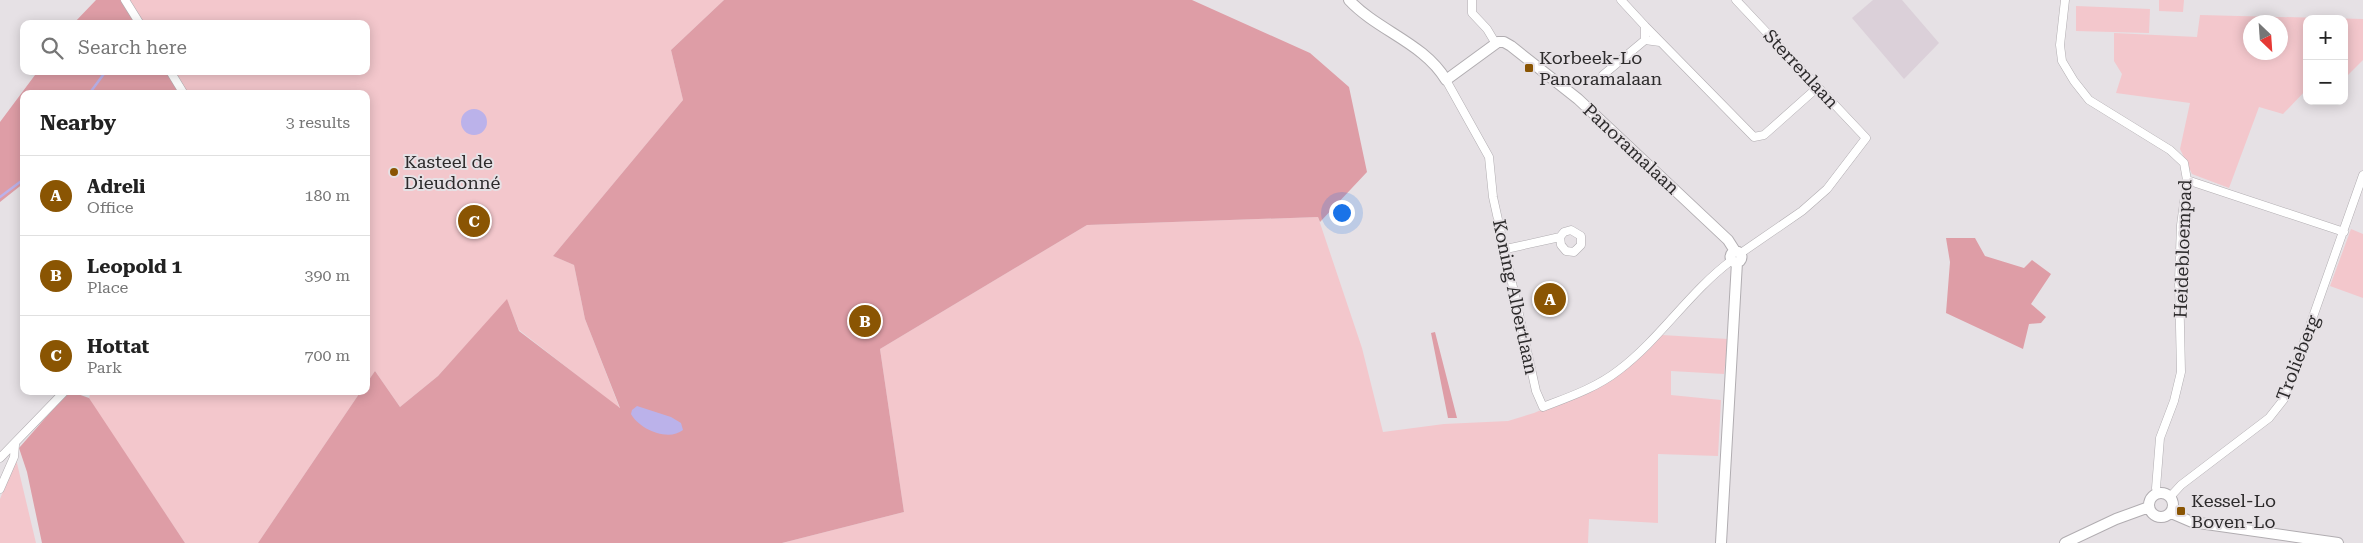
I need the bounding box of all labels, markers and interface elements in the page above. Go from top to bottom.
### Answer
north arrow [2243,15,2288,60]
map controls [2303,15,2348,105]
button: + [2303,15,2348,60]
search box [20,20,370,75]
street label: Sterrenlaan [1760,25,1843,113]
icon: search [38,34,66,62]
text: Search here [78,36,187,59]
place label: Korbeek-Lo Panoramalaan [1539,47,1663,89]
button: − [2303,60,2348,105]
marker: Korbeek-Lo Panoramalaan [1523,62,1535,74]
street label: Panoramalaan [1579,99,1684,199]
text: Nearby [40,111,116,135]
text: 3 results [286,113,350,132]
place label: Kasteel de Dieudonné [404,151,501,193]
marker: Kasteel de Dieudonné [388,166,400,178]
text: Adreli [87,175,145,198]
street label: Heidebloempad [2170,179,2195,319]
text: A [50,186,62,205]
text: 180 m [304,186,350,205]
text: Office [87,198,133,217]
your location [1329,200,1355,226]
pin: C [458,202,490,240]
street label: Koning Albertlaan [1489,217,1542,377]
text: Leopold 1 [87,255,182,278]
text: B [50,266,62,285]
text: 390 m [304,266,350,285]
text: Place [87,278,128,297]
pin: A [1534,280,1566,318]
pin: B [849,302,881,340]
street label: Trolieberg [2272,311,2324,404]
text: Hottat [87,335,149,358]
text: C [50,346,62,365]
text: 700 m [304,346,350,365]
text: Park [87,358,122,377]
place label: Kessel-Lo Boven-Lo [2191,490,2276,532]
marker: Kessel-Lo Boven-Lo [2175,505,2187,517]

